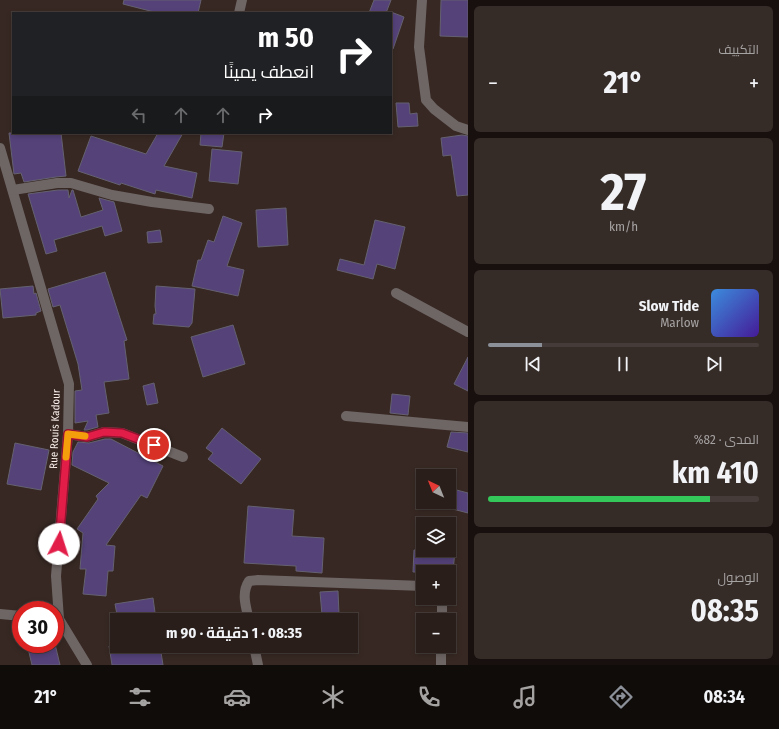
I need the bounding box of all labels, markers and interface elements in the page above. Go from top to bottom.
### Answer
text: 50 m [258,21,314,54]
icon: right [328,28,380,80]
text: التكييف [718,42,759,57]
text: انعطف يمينًا [223,61,314,83]
text: 21° [603,65,644,101]
text: − [488,70,498,97]
text: + [749,70,759,97]
icon: left [128,104,150,126]
icon: ahead [170,104,192,126]
icon: ahead [212,104,234,126]
icon: right [254,104,276,126]
text: 27 [601,161,646,224]
text: km/h [609,219,638,234]
text: Slow Tide [639,297,699,315]
text: Marlow [660,315,699,330]
icon: previous [522,353,544,375]
icon: pause [612,353,634,375]
icon: next [703,353,725,375]
street label: Rue Rouis Kadour [47,389,63,469]
pin [137,428,171,462]
text: المدى · 82% [694,432,759,447]
icon: arrive [143,434,165,456]
text: 410 km [672,455,759,491]
north arrow [416,469,456,509]
map controls [416,469,456,653]
button: layers [416,517,456,557]
position arrow [38,523,80,565]
button: + [416,565,456,605]
text: الوصول [718,570,759,585]
text: 08:35 [691,593,759,629]
speed limit sign: 30 [12,601,64,653]
button: − [416,613,456,653]
text: 08:35 · 1 دقيقة · 90 m [166,624,302,642]
icon: filters [126,683,154,711]
icon: car [223,683,251,711]
icon: climate [319,683,347,711]
icon: phone [415,683,443,711]
icon: music [511,683,539,711]
icon: directions [607,683,635,711]
text: 21° [34,686,58,708]
text: 08:34 [703,686,745,708]

